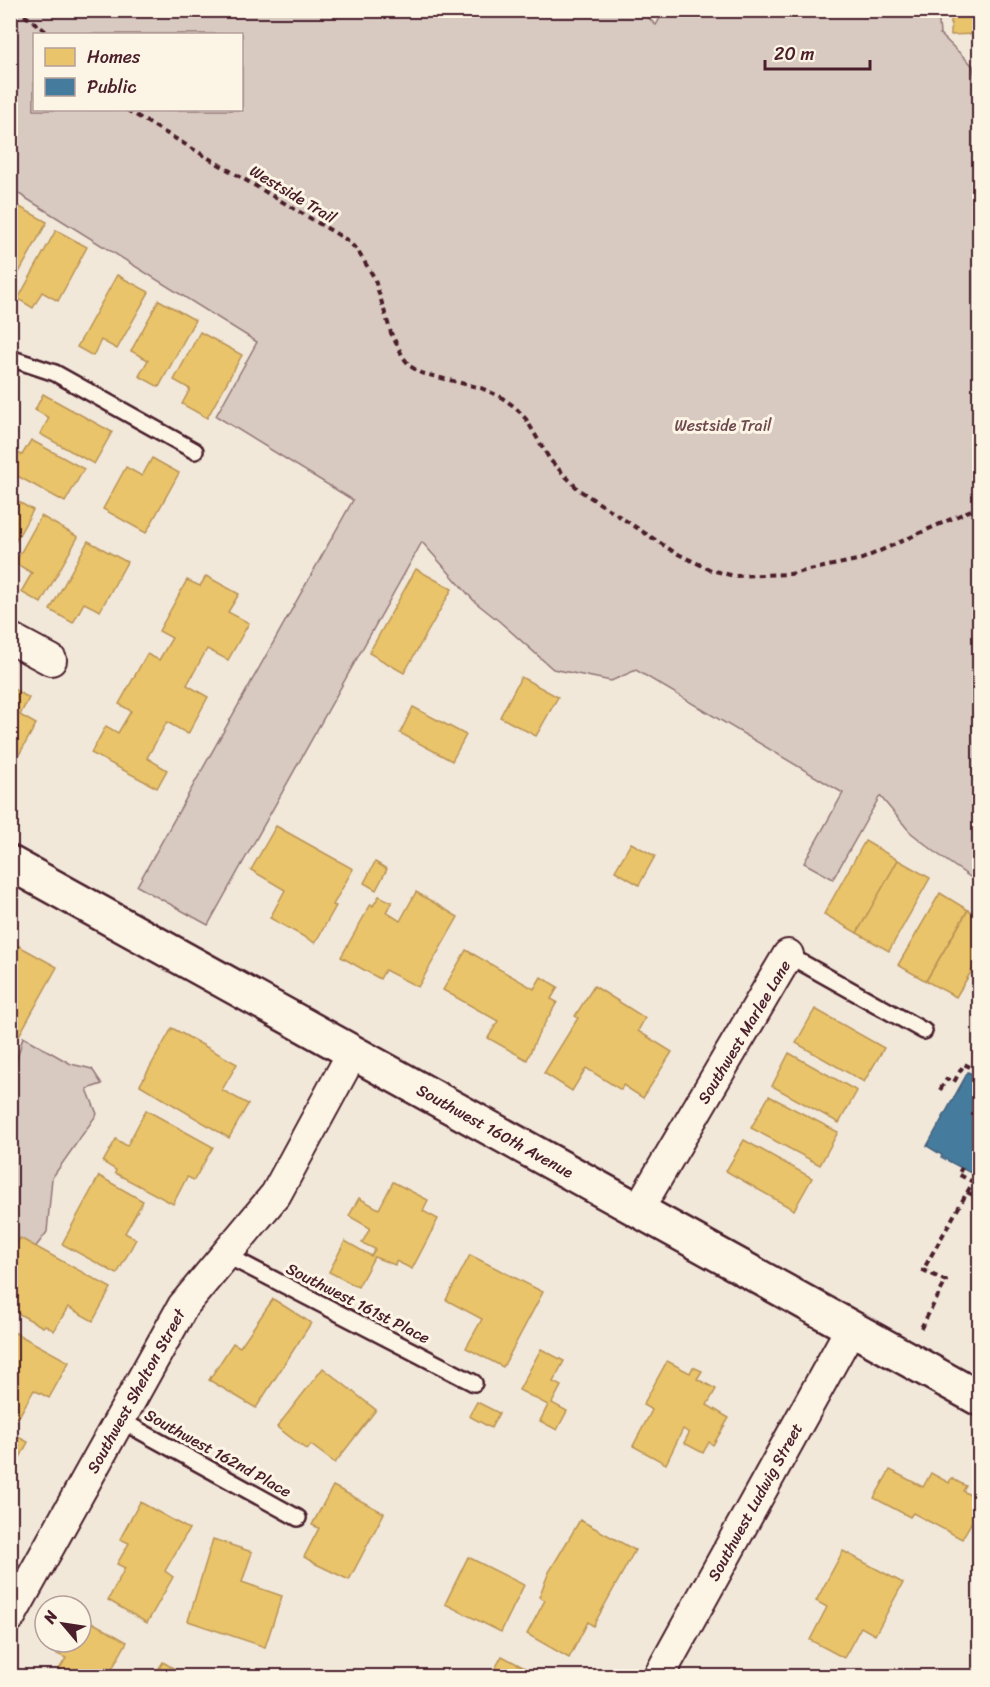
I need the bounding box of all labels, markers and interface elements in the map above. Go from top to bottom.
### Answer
legend [33,33,243,111]
scale bar [765,33,870,71]
text: 20 m [774,38,814,70]
text: Homes [87,41,141,73]
text: Public [87,71,137,103]
street label: Westside Trail [244,157,343,232]
park label: Westside Trail [674,411,772,440]
street label: Southwest Marlee Lane [689,954,799,1110]
street label: Southwest 160th Avenue [411,1076,579,1186]
street label: Southwest 161st Place [281,1254,435,1352]
street label: Southwest Shelton Street [79,1303,194,1479]
street label: Southwest 162nd Place [139,1400,297,1506]
street label: Southwest Ludwig Street [699,1417,811,1587]
north arrow [33,1594,93,1654]
text: N [34,1604,66,1630]

